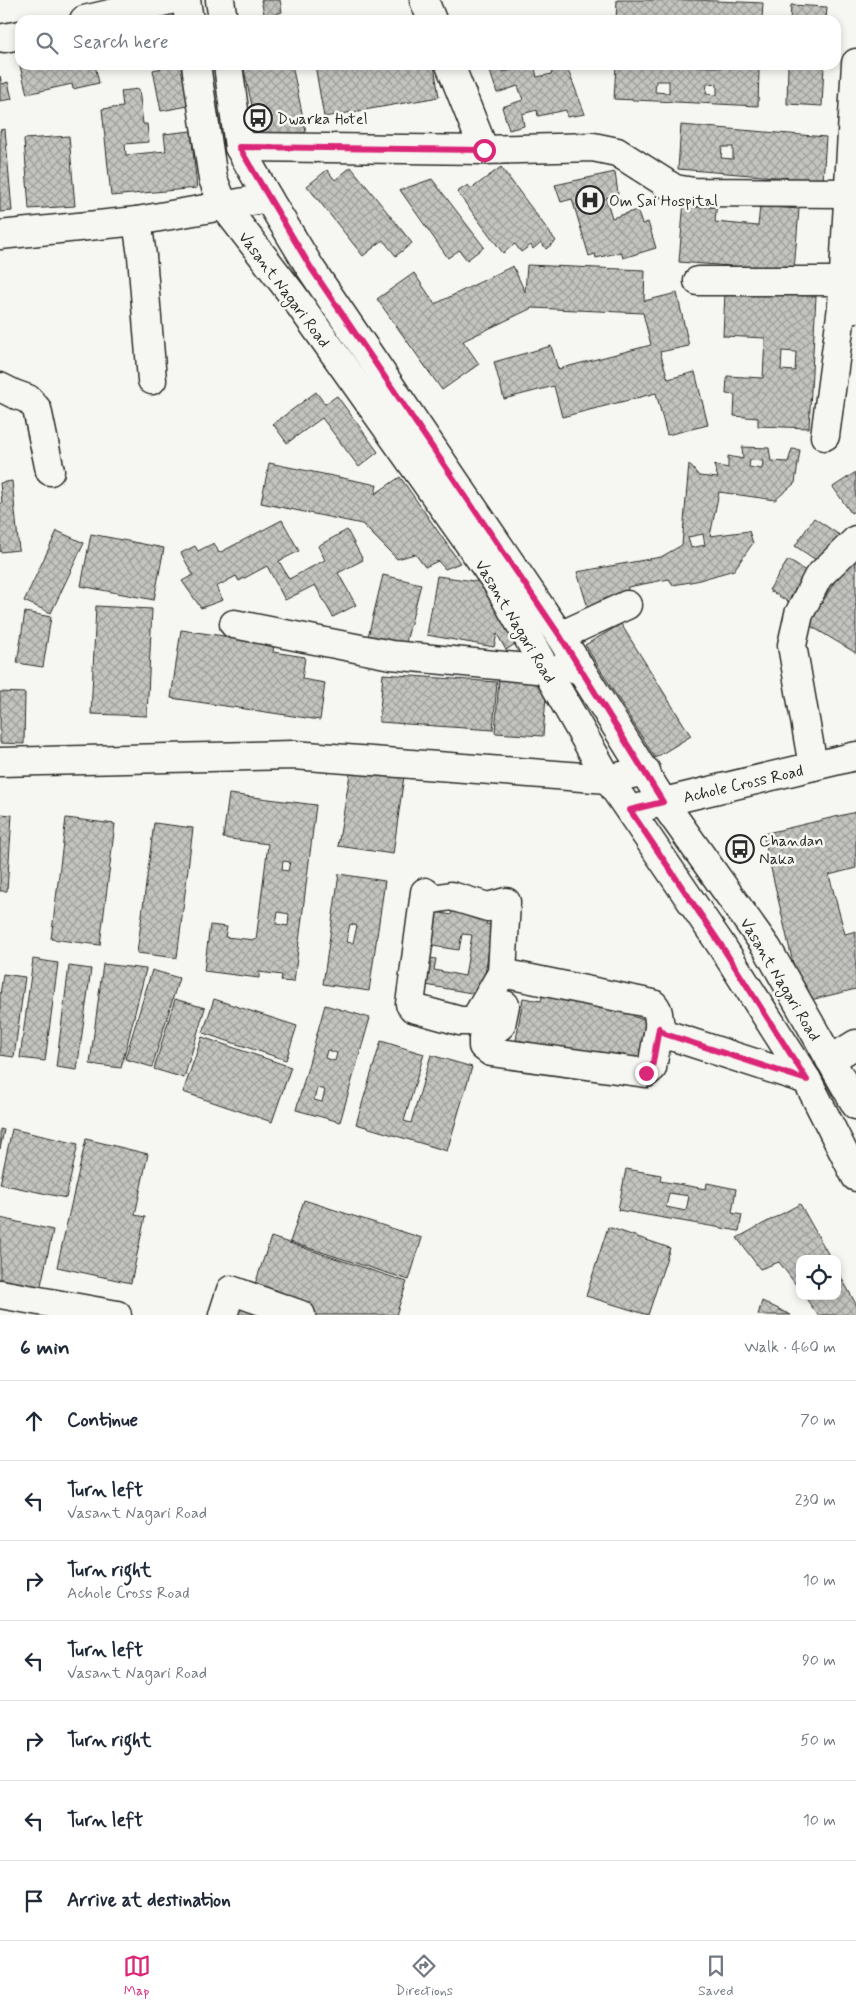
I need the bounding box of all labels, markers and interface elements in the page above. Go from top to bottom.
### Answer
search box [15,15,841,70]
icon: search [33,29,61,57]
text: Search here [73,30,169,55]
bus stop icon: Dwarka Hotel [243,103,273,133]
place label: Dwarka Hotel [277,109,368,130]
route start [473,139,496,162]
hospital icon: Om Sai Hospital [575,185,605,215]
place label: Om Sai Hospital [609,191,718,212]
street label: Vasant Nagari Road [232,228,334,353]
street label: Vasant Nagari Road [469,556,560,688]
street label: Achole Cross Road [681,760,805,808]
place label: Chandan Naka [759,831,824,870]
bus stop icon: Chandan Naka [725,834,755,864]
street label: Vasant Nagari Road [734,914,825,1046]
route end [635,1062,658,1085]
map controls [796,1255,841,1300]
button: locate [796,1255,841,1300]
text: 6 min [20,1334,70,1362]
text: Walk · 460 m [744,1337,836,1358]
icon: ahead [20,1407,48,1435]
text: Continue [67,1408,138,1433]
text: 70 m [800,1410,836,1431]
text: Turn left [67,1478,143,1503]
icon: left [20,1487,48,1515]
text: 230 m [795,1490,836,1511]
text: Vasant Nagari Road [67,1503,207,1524]
text: Turn right [67,1558,151,1583]
icon: right [20,1567,48,1595]
text: 10 m [803,1570,836,1591]
text: Achole Cross Road [67,1583,190,1604]
text: Turn left [67,1638,143,1663]
icon: left [20,1647,48,1675]
text: 90 m [802,1650,836,1671]
text: Vasant Nagari Road [67,1663,207,1684]
icon: right [20,1727,48,1755]
text: Turn right [67,1728,151,1753]
text: 50 m [800,1730,836,1751]
icon: left [20,1807,48,1835]
text: Turn left [67,1808,143,1833]
text: 10 m [803,1810,836,1831]
icon: arrive [20,1887,48,1915]
text: Arrive at destination [67,1888,231,1913]
tab: Map [123,1952,151,2000]
tab: Directions [396,1952,453,2000]
tab: Saved [698,1952,733,2000]

